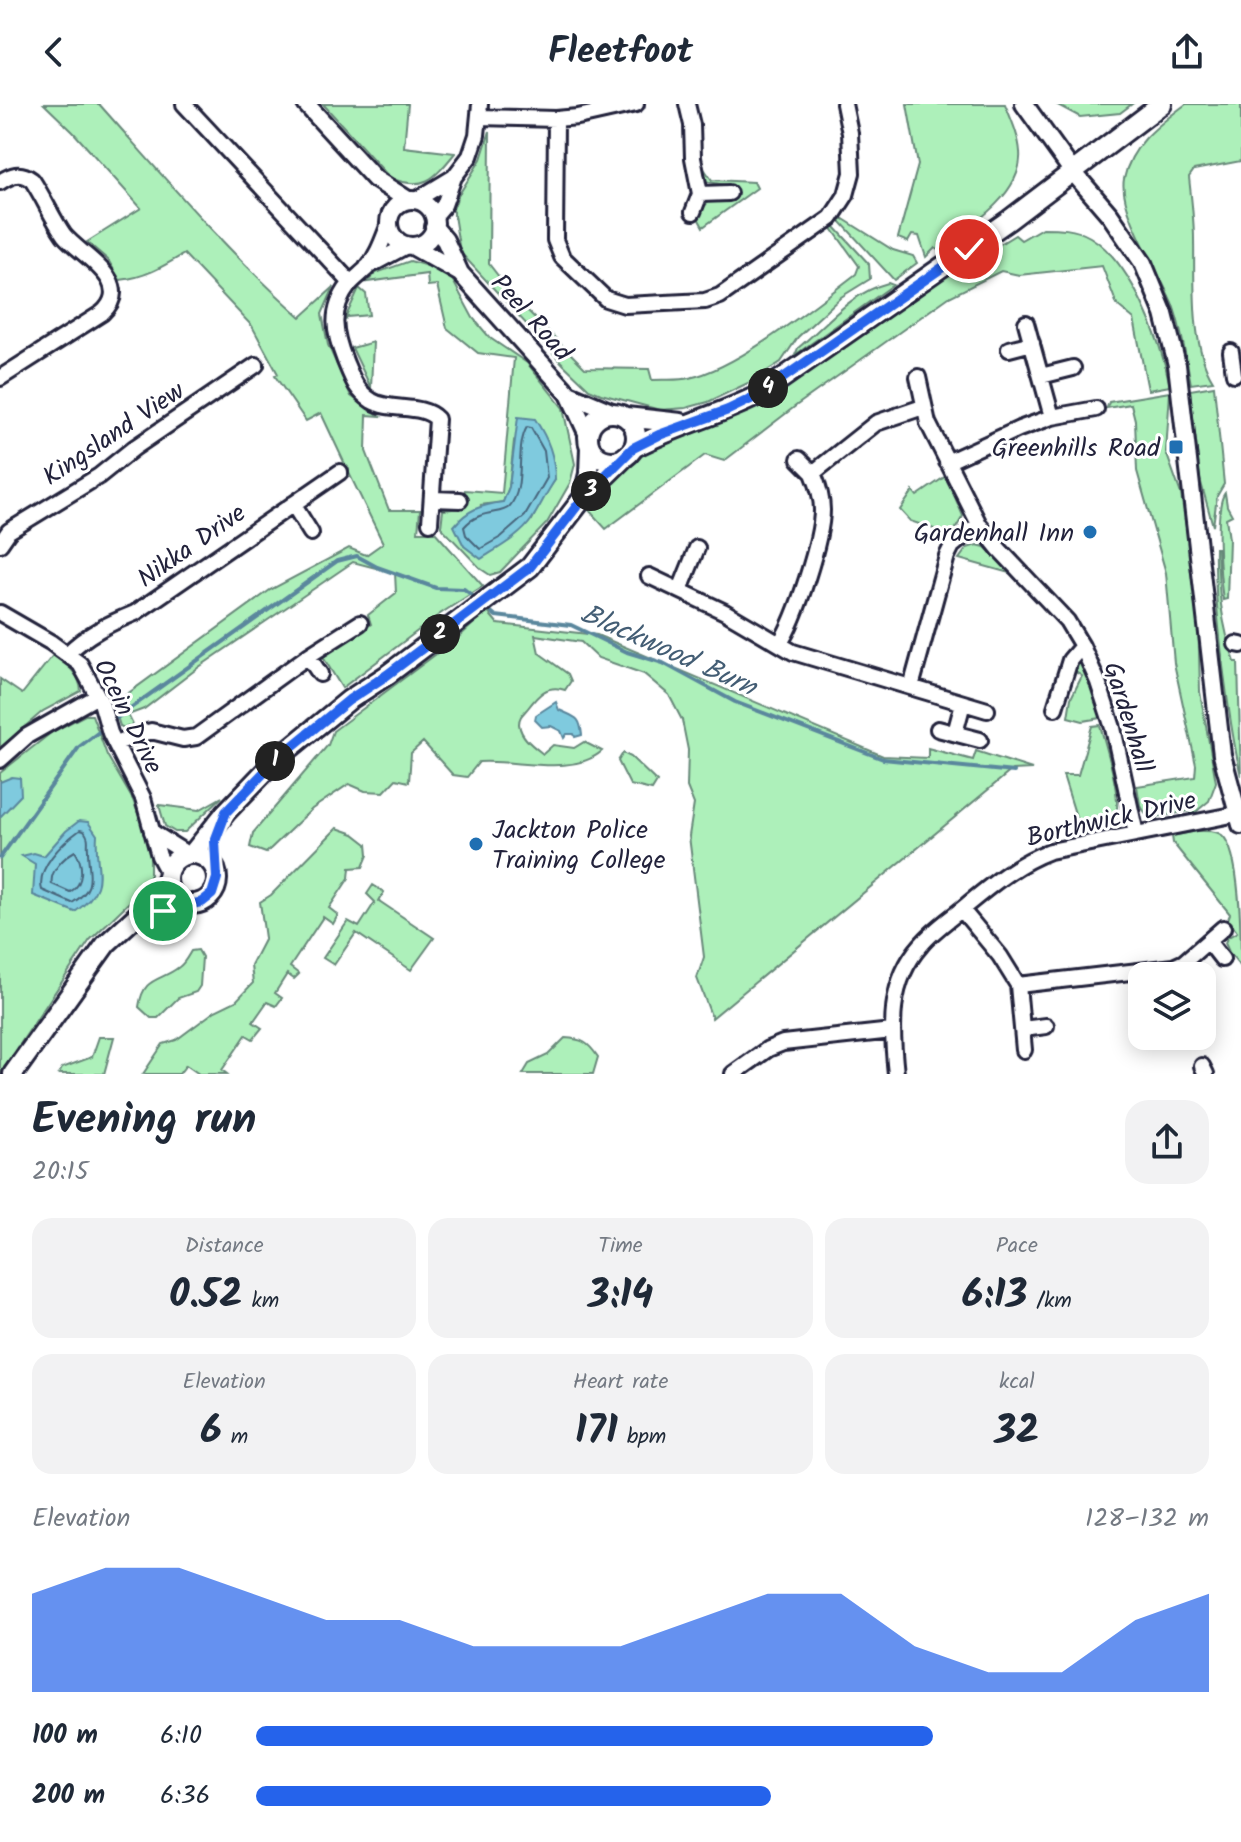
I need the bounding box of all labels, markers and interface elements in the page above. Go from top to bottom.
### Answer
text: Fleetfoot [548,24,693,81]
icon: back [32,30,76,74]
icon: share [1165,30,1209,74]
pin [935,215,1003,283]
icon: check [947,227,991,271]
street label: Peel Road [479,265,582,373]
pin: 4 [748,368,788,408]
text: 4 [762,370,774,405]
street label: Kingsland View [34,371,194,498]
place label: Greenhills Road [992,428,1161,470]
marker: Greenhills Road [1167,438,1185,456]
pin: 3 [571,471,611,511]
text: 3 [585,473,597,508]
street label: Nikka Drive [129,493,256,600]
place label: Gardenhall Inn [914,513,1074,555]
marker: Gardenhall Inn [1081,523,1099,541]
water label: Blackwood Burn [573,592,765,711]
pin: 2 [420,614,460,654]
text: 2 [434,616,446,651]
street label: Ocein Drive [81,652,173,782]
street label: Gardenhall [1090,657,1164,778]
pin: 1 [255,741,295,781]
text: 1 [272,743,278,778]
street label: Borthwick Drive [1022,780,1201,860]
place label: Jackton Police Training College [492,810,666,882]
marker: Jackton Police Training College [467,835,485,853]
pin [129,877,197,945]
icon: arrive [141,889,185,933]
map controls [1128,962,1216,1050]
button: layers [1128,962,1216,1050]
text: Evening run [32,1086,256,1156]
button: share [1125,1100,1209,1184]
text: 20:15 [32,1151,89,1193]
text: Distance [185,1229,264,1264]
text: Time [598,1229,643,1264]
text: Pace [996,1229,1038,1264]
text: 0.52 [169,1264,243,1328]
text: 3:14 [588,1264,653,1328]
text: 6:13 [962,1264,1027,1328]
text: km [243,1284,279,1319]
text: /km [1027,1284,1072,1319]
text: Elevation [183,1365,266,1400]
text: Heart rate [573,1365,668,1400]
text: kcal [999,1365,1035,1400]
text: 6 [200,1400,222,1464]
text: 171 [575,1400,618,1464]
text: 32 [994,1400,1039,1464]
text: m [222,1420,248,1455]
text: bpm [618,1420,666,1455]
text: Elevation [32,1498,130,1540]
text: 128–132 m [1085,1498,1209,1540]
text: 100 m [32,1715,98,1757]
text: 6:10 [160,1715,202,1757]
text: 200 m [32,1775,105,1817]
text: 6:36 [160,1775,210,1817]

